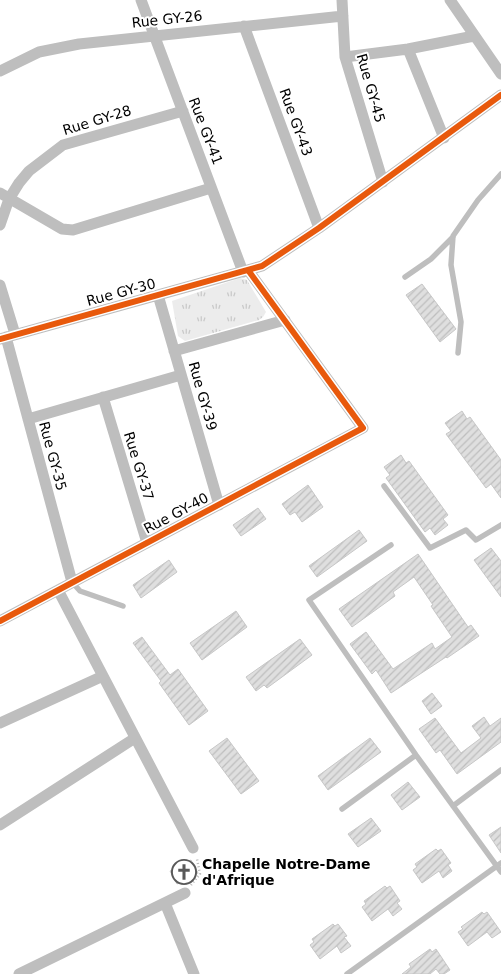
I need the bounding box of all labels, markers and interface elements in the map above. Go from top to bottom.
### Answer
street label: Rue GY-26 [131,7,203,31]
street label: Rue GY-45 [354,52,388,124]
street label: Rue GY-43 [276,86,316,158]
street label: Rue GY-41 [186,95,226,167]
street label: Rue GY-28 [61,102,133,138]
street label: Rue GY-30 [85,275,157,309]
street label: Rue GY-39 [186,360,220,432]
street label: Rue GY-35 [36,420,70,492]
street label: Rue GY-37 [121,430,157,502]
street label: Rue GY-40 [141,489,211,537]
place label: Chapelle Notre-Dame d'Afrique [202,856,371,888]
church icon: Chapelle Notre-Dame d'Afrique [171,859,197,885]

